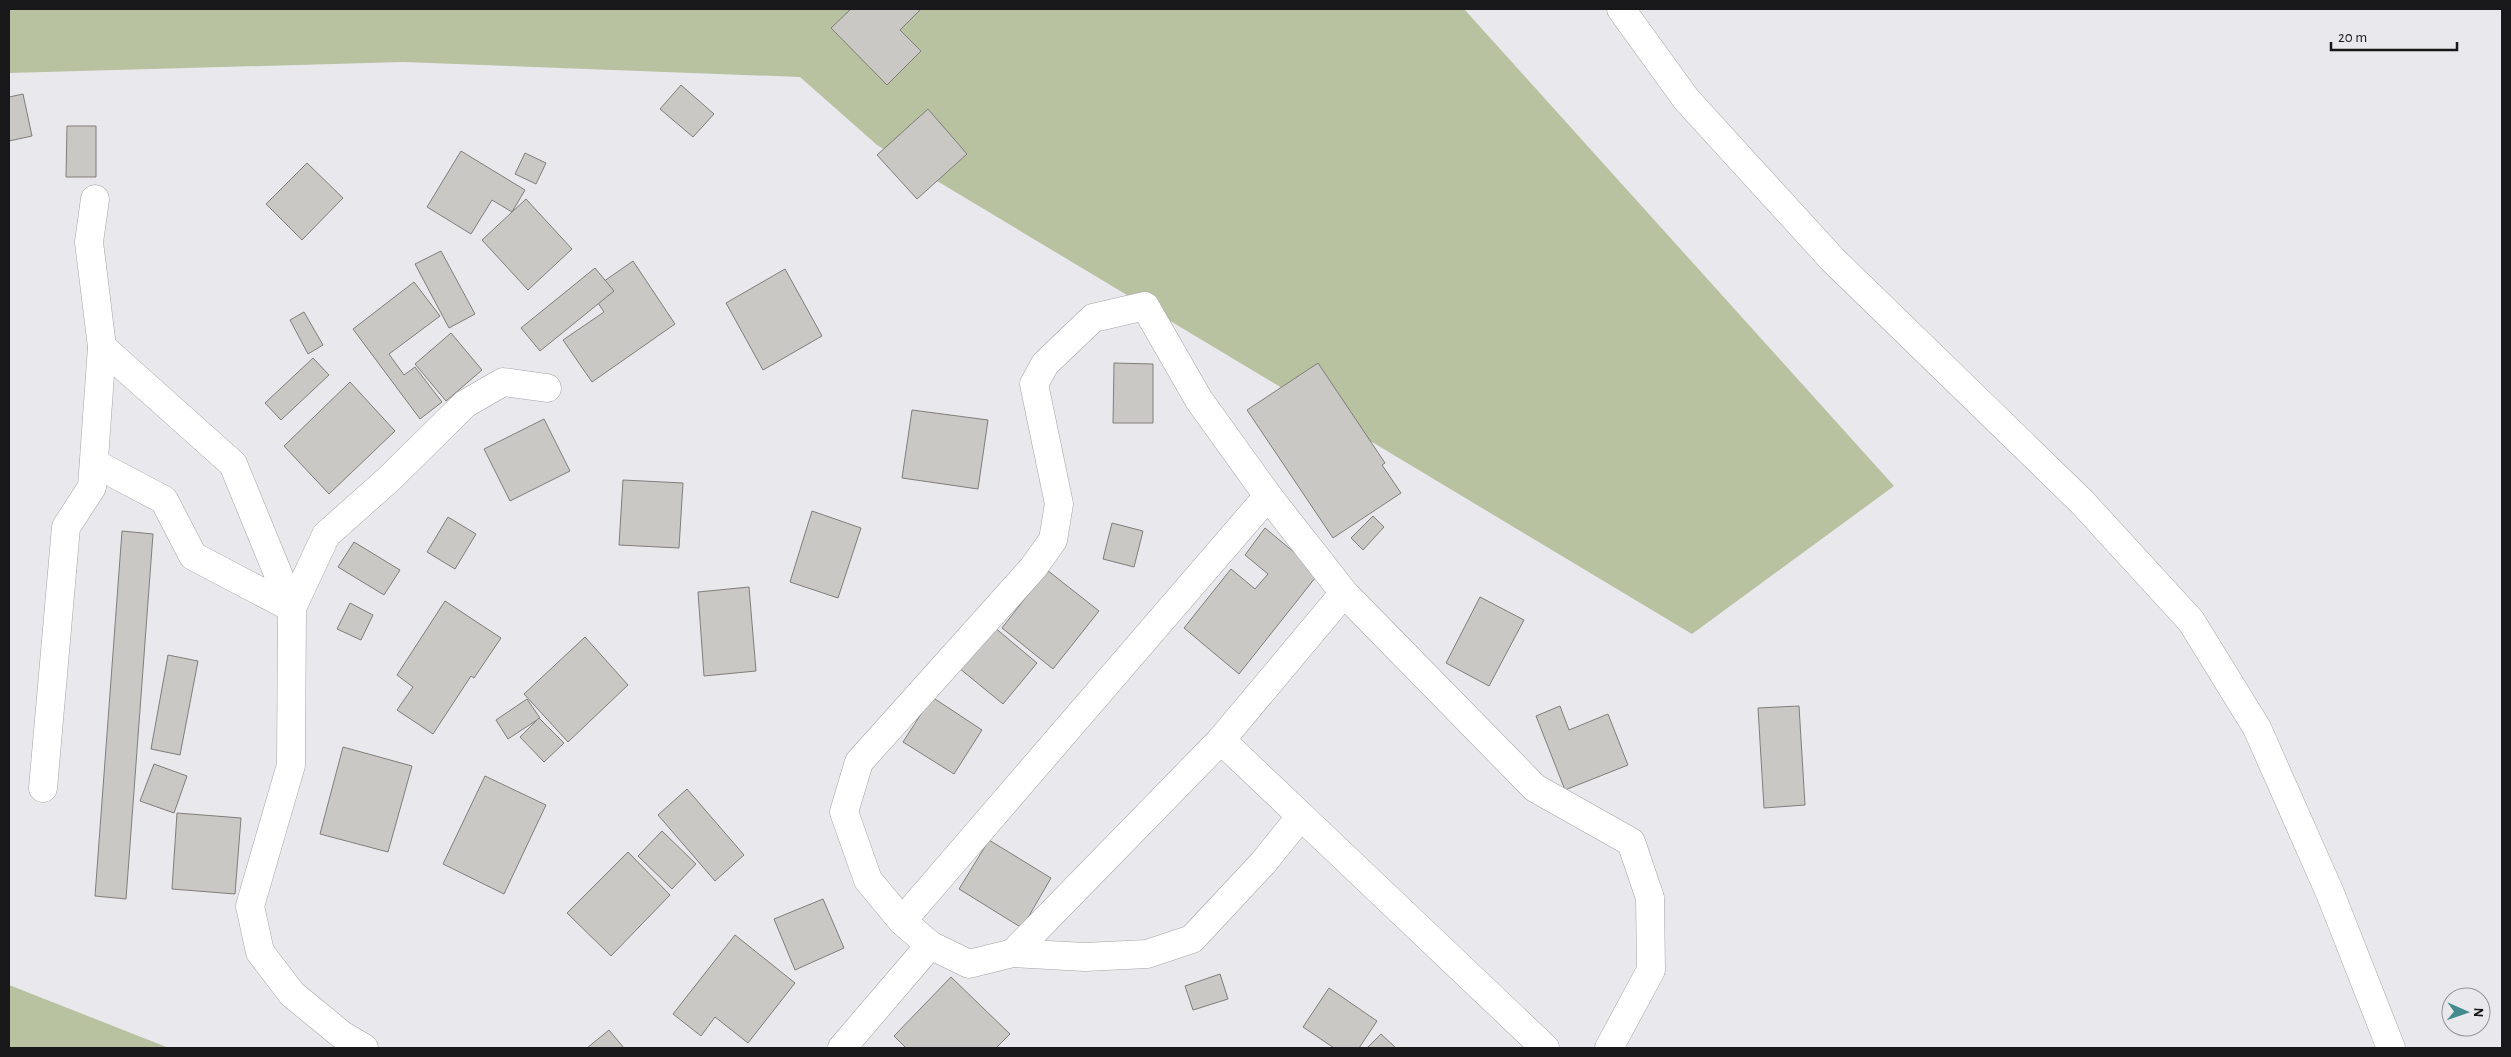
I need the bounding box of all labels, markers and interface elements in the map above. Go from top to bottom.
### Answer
scale bar [2331,20,2457,52]
text: 20 m [2338,30,2367,45]
north arrow [2441,987,2491,1037]
text: N [2471,1007,2485,1018]

